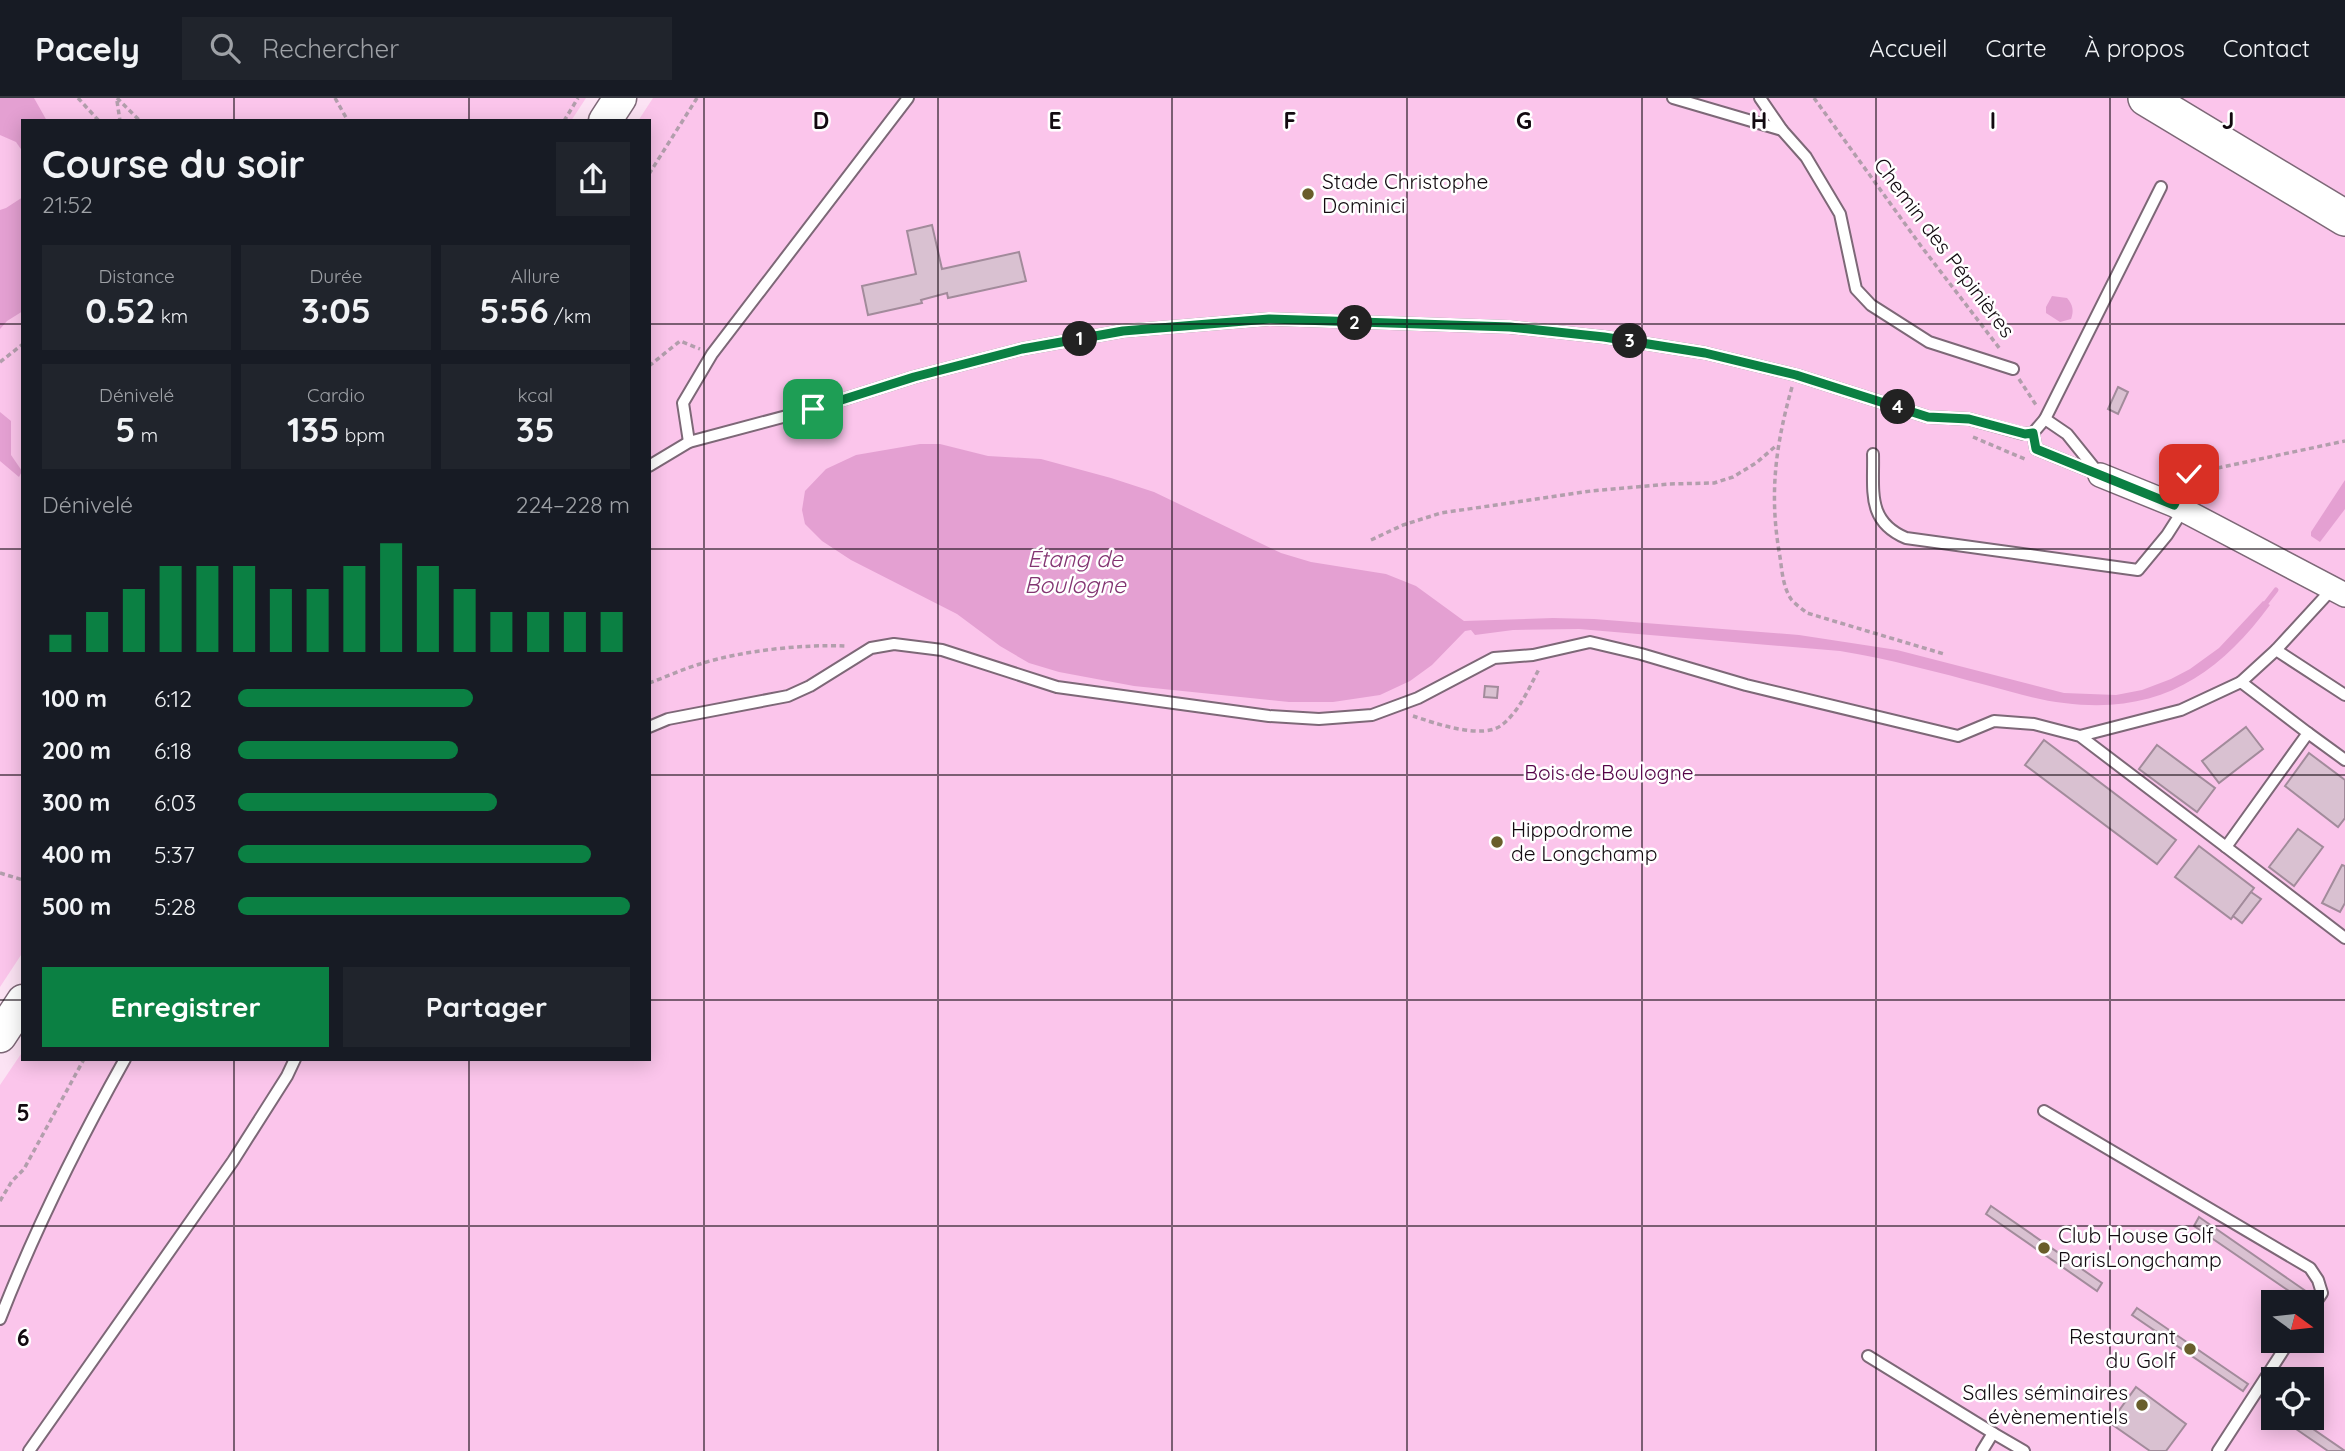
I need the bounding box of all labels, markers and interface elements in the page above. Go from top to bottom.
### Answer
search box [182,17,672,80]
text: Pacely [35,28,140,69]
icon: search [206,29,244,67]
text: Rechercher [262,32,399,65]
text: Accueil [1869,33,1948,63]
text: Carte [1986,33,2047,63]
text: À propos [2085,33,2185,63]
text: Contact [2223,33,2310,63]
text: D [813,106,829,135]
text: E [1048,106,1062,135]
text: F [1284,106,1296,135]
text: G [1516,106,1532,135]
text: H [1751,106,1767,135]
text: I [1990,106,1996,135]
text: J [2222,106,2234,135]
text: Course du soir [42,140,305,188]
button: share [556,142,630,216]
street label: Chemin des Pépinières [1869,152,2021,342]
place label: Stade Christophe Dominici [1322,168,1488,218]
marker: Stade Christophe Dominici [1300,186,1316,202]
text: 21:52 [42,190,93,219]
text: Distance [99,264,175,288]
text: Durée [310,264,362,288]
text: Allure [511,264,560,288]
text: 0.52 [85,288,155,332]
text: 3:05 [301,288,371,332]
text: 5:56 [479,288,549,332]
text: km [155,304,188,328]
text: /km [549,304,591,328]
pin: 2 [1338,306,1372,341]
text: 2 [1349,310,1360,334]
pin: 1 [1062,322,1098,356]
pin: 3 [1612,324,1648,358]
text: 1 [1076,326,1083,350]
text: 3 [1624,328,1635,352]
pin [783,379,843,439]
text: Dénivelé [99,383,174,407]
text: Cardio [307,383,365,407]
text: kcal [518,383,553,407]
icon: arrive [794,390,832,428]
pin: 4 [1881,390,1916,424]
text: 4 [1892,394,1903,418]
text: 5 [115,407,135,451]
text: 135 [287,407,340,451]
text: 35 [516,407,555,451]
text: m [135,423,158,447]
text: bpm [340,423,385,447]
pin [2159,444,2219,504]
icon: check [2170,455,2208,493]
text: Dénivelé [42,490,133,519]
text: 224–228 m [516,490,630,519]
water label: Étang de Boulogne [1024,544,1127,599]
text: 100 m [42,684,107,713]
text: 6:12 [154,684,192,713]
text: 200 m [42,736,111,765]
text: 6:18 [154,736,192,765]
park label: Bois de Boulogne [1524,759,1694,785]
text: 300 m [42,788,110,817]
text: 6:03 [154,788,196,817]
place label: Hippodrome de Longchamp [1511,816,1657,866]
marker: Hippodrome de Longchamp [1489,834,1505,850]
text: 400 m [42,840,111,869]
text: 5:37 [154,840,195,869]
text: 500 m [42,892,111,921]
text: 5:28 [154,892,196,921]
button: Enregistrer [42,967,329,1047]
button: Partager [343,967,630,1047]
text: 5 [16,1098,30,1127]
place label: Club House Golf ParisLongchamp [2058,1222,2222,1272]
marker: Club House Golf ParisLongchamp [2036,1240,2052,1256]
north arrow [2261,1290,2324,1353]
map controls [2261,1290,2324,1430]
text: 6 [17,1323,29,1352]
place label: Restaurant du Golf [2069,1323,2176,1373]
marker: Restaurant du Golf [2182,1341,2198,1357]
button: locate [2261,1367,2324,1430]
place label: Salles séminaires évènementiels [1963,1379,2128,1429]
marker: Salles séminaires évènementiels [2134,1397,2150,1413]

